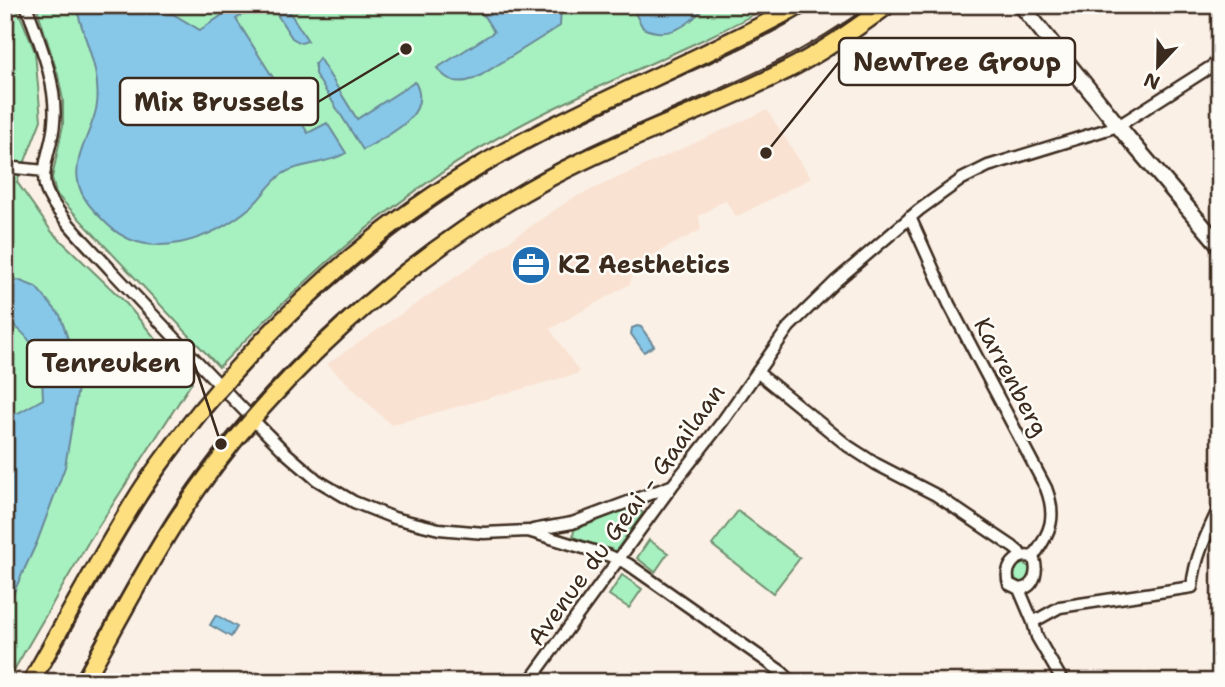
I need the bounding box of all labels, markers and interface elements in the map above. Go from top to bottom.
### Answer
north arrow [1124,32,1194,102]
callout: NewTree Group [839,38,1075,85]
text: NewTree Group [853,44,1061,79]
text: N [1140,67,1163,96]
callout: Mix Brussels [120,78,318,125]
text: Mix Brussels [134,84,304,119]
office icon: KZ Aesthetics [510,244,552,286]
place label: KZ Aesthetics [558,249,730,281]
street label: Karrenberg [966,312,1056,442]
callout: Tenreuken [27,340,194,387]
text: Tenreuken [41,345,181,380]
street label: Avenue du Geai - Gaailaan [520,377,732,653]

